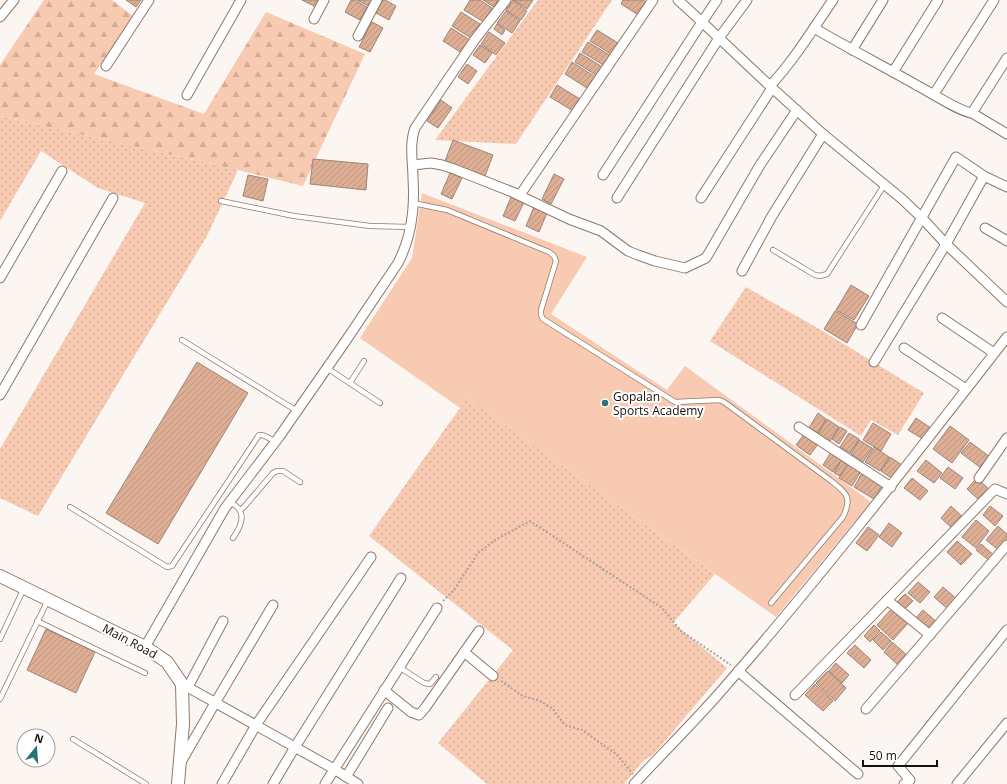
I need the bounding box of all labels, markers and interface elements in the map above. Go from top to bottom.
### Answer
place label: Gopalan Sports Academy [613,388,704,419]
marker: Gopalan Sports Academy [600,398,610,408]
street label: Main Road [100,620,160,662]
north arrow [16,728,56,768]
text: N [33,729,46,746]
scale bar [863,742,937,768]
text: 50 m [869,747,897,764]

